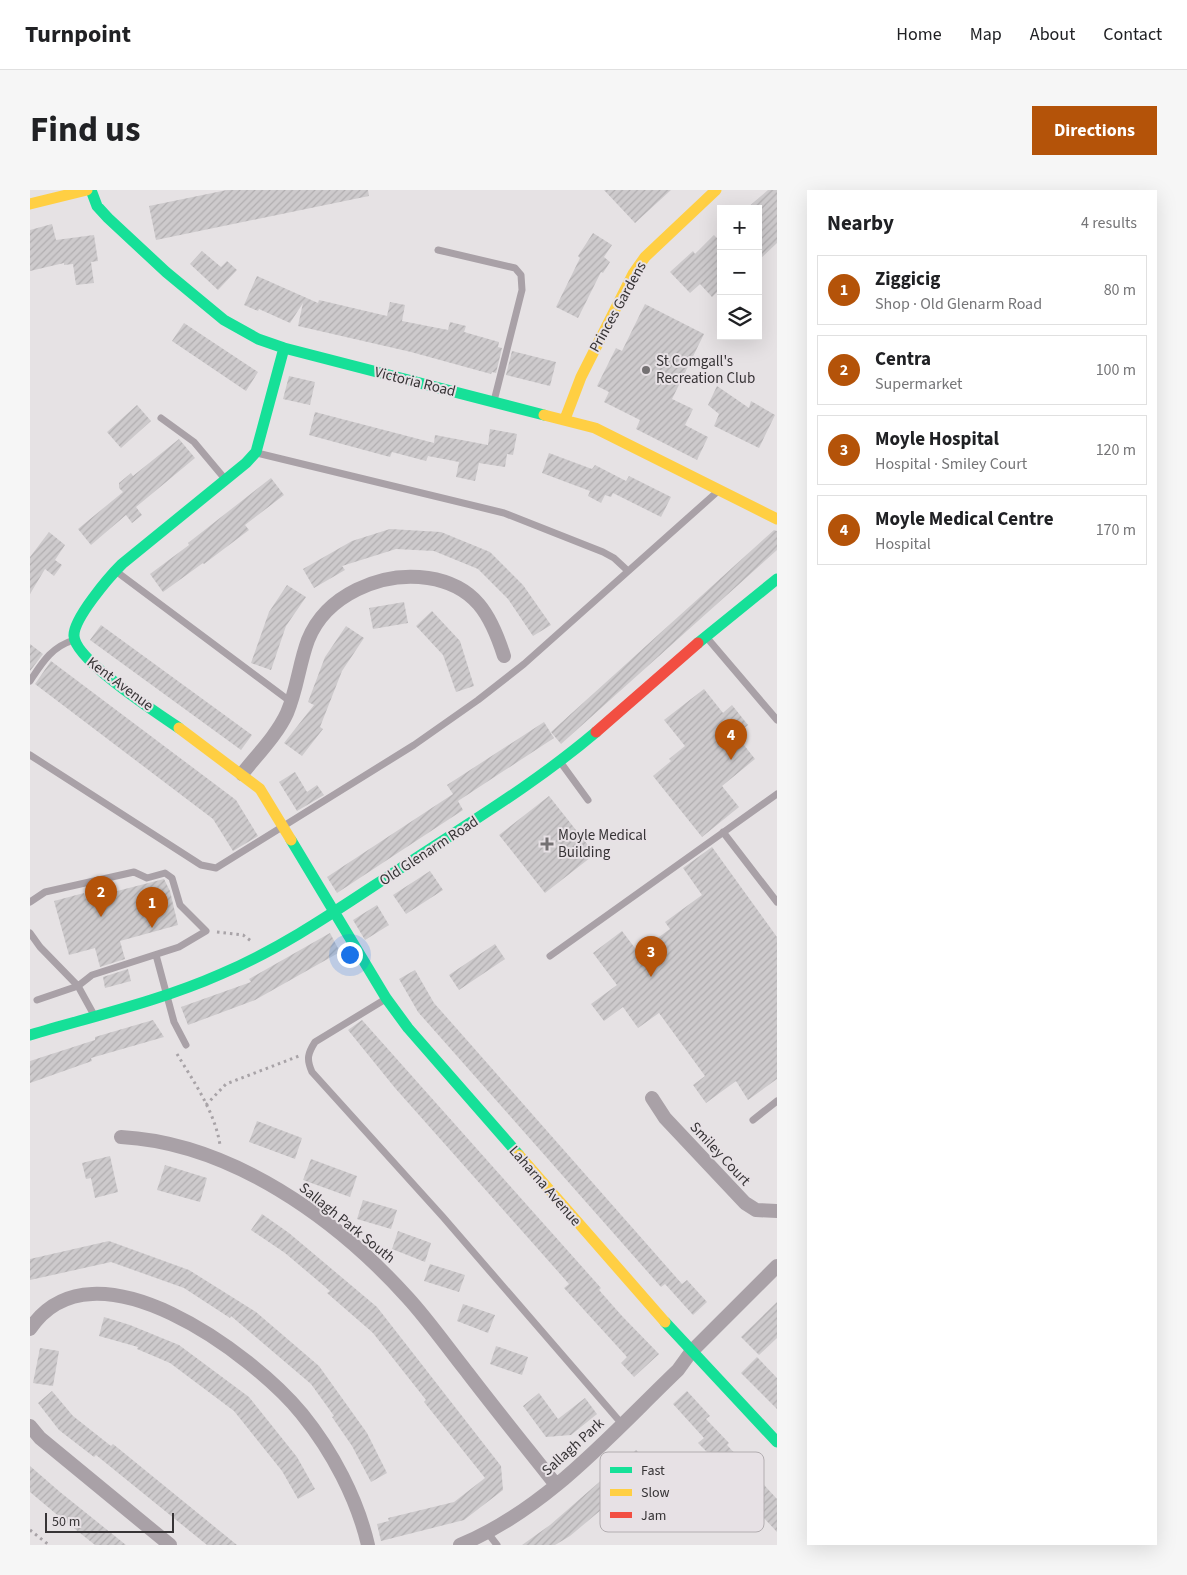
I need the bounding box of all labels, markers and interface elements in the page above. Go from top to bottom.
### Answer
text: Turnpoint [25,17,131,52]
text: Home [896,22,942,47]
text: Map [970,22,1002,47]
text: About [1030,22,1075,47]
text: Contact [1103,22,1162,47]
text: Find us [30,105,140,155]
button: Directions [1032,106,1157,155]
map controls [717,205,762,340]
button: + [717,205,762,250]
text: Nearby [827,208,894,238]
text: 4 results [1081,212,1137,234]
button: − [717,250,762,295]
street label: Princes Gardens [584,258,652,356]
text: Ziggicig [875,266,940,293]
text: 1 [840,279,848,301]
text: 80 m [1104,279,1136,301]
text: Shop · Old Glenarm Road [875,293,1042,315]
button: layers [717,295,762,340]
text: Centra [875,346,931,373]
place label: St Comgall's Recreation Club [656,351,755,389]
text: 2 [840,359,848,381]
text: 100 m [1096,359,1136,381]
street label: Victoria Road [372,362,458,402]
marker: St Comgall's Recreation Club [640,364,652,376]
text: Supermarket [875,373,962,395]
text: Moyle Hospital [875,426,999,453]
text: 3 [840,439,848,461]
text: 120 m [1096,439,1136,461]
text: Hospital · Smiley Court [875,453,1027,475]
text: Moyle Medical Centre [875,506,1054,533]
text: 4 [840,519,848,541]
text: 170 m [1096,519,1136,541]
text: Hospital [875,533,931,555]
street label: Kent Avenue [82,652,158,716]
pin: 4 [715,719,747,760]
street label: Old Glenarm Road [375,811,483,891]
place label: Moyle Medical Building [558,825,647,863]
marker: Moyle Medical Building [540,837,554,851]
pin: 2 [85,876,117,917]
pin: 1 [136,887,168,928]
pin: 3 [635,936,667,977]
your location [337,942,363,968]
street label: Smiley Court [685,1117,755,1191]
street label: Laharna Avenue [504,1141,586,1231]
street label: Sallagh Park South [295,1178,399,1268]
street label: Sallagh Park [537,1413,609,1481]
legend [600,1452,764,1532]
text: Fast [641,1461,665,1481]
text: Slow [641,1483,670,1503]
text: Jam [641,1506,666,1526]
scale bar [45,1510,174,1533]
text: 50 m [52,1512,80,1532]

